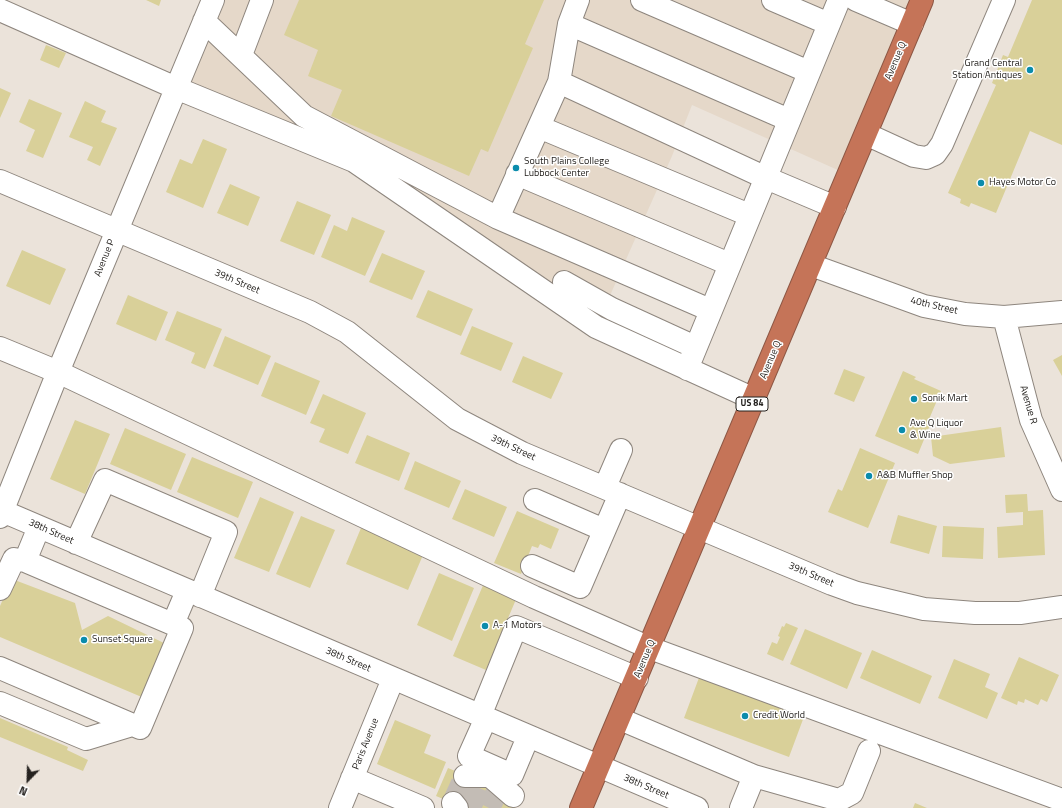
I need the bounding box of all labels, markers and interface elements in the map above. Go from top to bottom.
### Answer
street label: Avenue Q [883,40,909,82]
place label: Grand Central Station Antiques [952,58,1022,82]
marker: Grand Central Station Antiques [1025,65,1035,75]
place label: South Plains College Lubbock Center [524,156,609,180]
marker: South Plains College Lubbock Center [511,163,521,173]
place label: Hayes Motor Co [989,177,1056,189]
marker: Hayes Motor Co [976,178,986,188]
street label: Avenue P [92,237,118,279]
street label: 39th Street [213,267,261,297]
street label: 40th Street [909,295,959,317]
street label: Avenue Q [758,339,784,381]
street label: Avenue R [1017,384,1039,426]
place label: Sonik Mart [922,393,968,405]
marker: Sonik Mart [909,394,919,404]
road number: US 84 [736,397,768,411]
place label: Ave Q Liquor & Wine [910,418,963,442]
marker: Ave Q Liquor & Wine [897,425,907,435]
street label: 39th Street [489,432,537,464]
place label: A&B Muffler Shop [877,470,953,482]
marker: A&B Muffler Shop [864,471,874,481]
street label: 38th Street [27,517,75,547]
street label: 39th Street [787,560,835,590]
place label: A-1 Motors [493,620,542,632]
marker: A-1 Motors [480,621,490,631]
place label: Sunset Square [92,634,153,646]
marker: Sunset Square [79,635,89,645]
street label: Avenue Q [632,638,658,680]
street label: 38th Street [324,645,372,675]
place label: Credit World [753,710,805,722]
marker: Credit World [740,711,750,721]
street label: Paris Avenue [350,716,382,772]
north arrow [8,760,48,800]
street label: 38th Street [622,772,670,802]
text: N [17,782,30,800]

